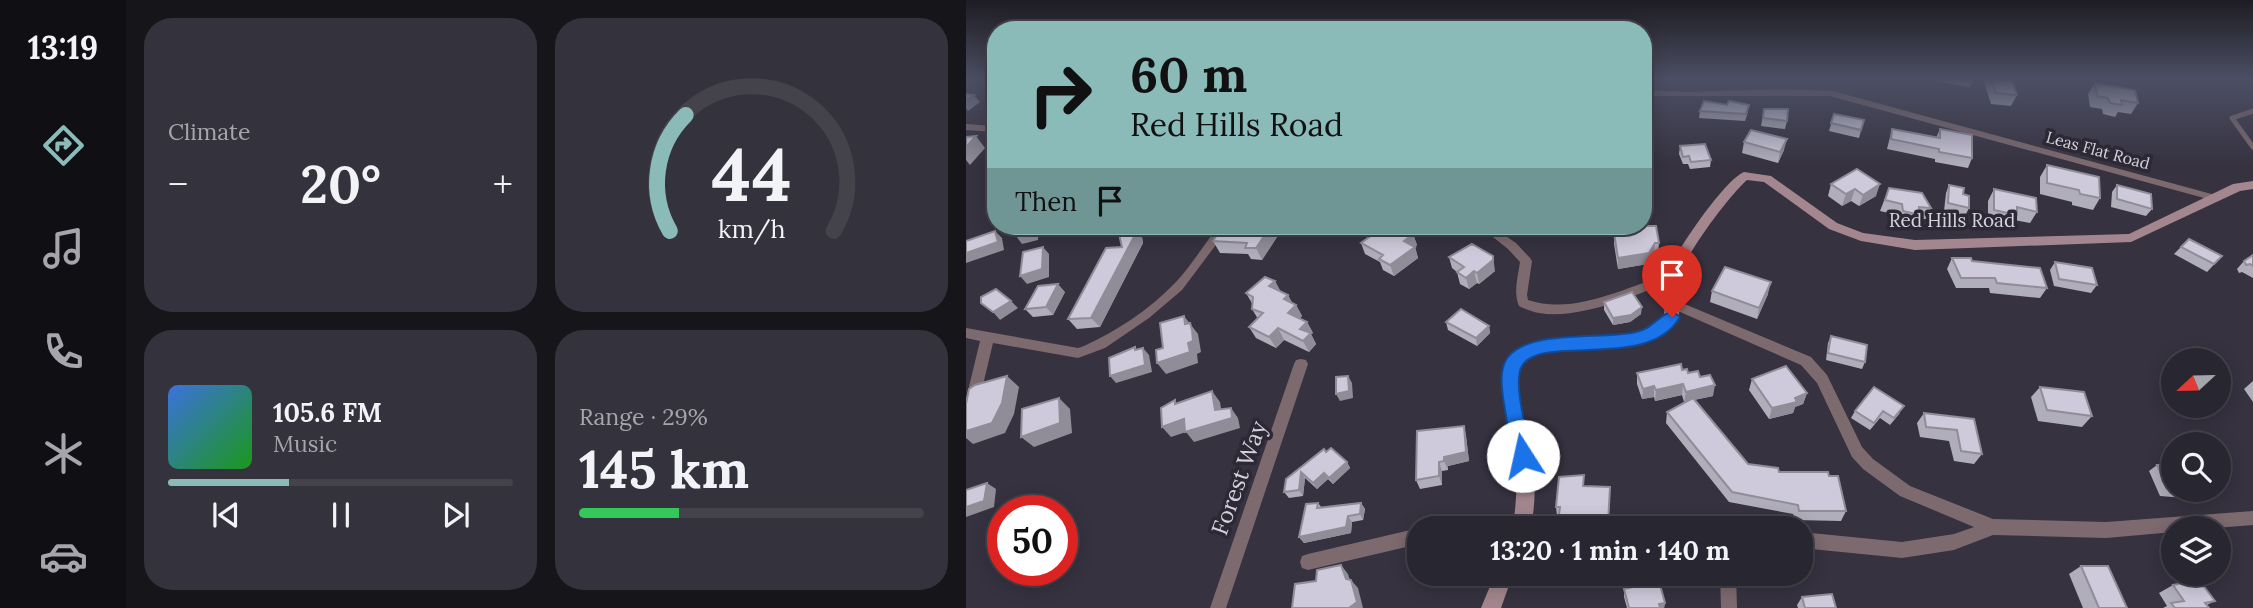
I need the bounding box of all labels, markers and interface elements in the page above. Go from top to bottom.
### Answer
text: 13:19 [28,27,98,68]
text: 60 m [1130,43,1247,105]
icon: right [1015,49,1106,140]
text: Red Hills Road [1130,104,1343,145]
text: Climate [168,117,250,146]
icon: directions [39,121,88,170]
street label: Leas Flat Road [2044,127,2152,174]
text: 44 [711,128,792,221]
text: 20° [300,151,381,217]
text: − [168,160,188,208]
text: + [493,160,513,208]
icon: arrive [1091,182,1129,220]
text: Then [1015,185,1077,218]
street label: Red Hills Road [1889,208,2015,232]
text: km/h [718,213,785,245]
icon: music [39,224,88,273]
pin [1642,245,1702,317]
icon: arrive [1653,256,1691,294]
icon: phone [39,327,88,376]
north arrow [2161,348,2231,418]
map controls [2161,348,2231,586]
text: 105.6 FM [273,396,382,429]
text: Range · 29% [579,402,708,431]
street label: Forest Way [1204,416,1273,539]
position arrow [1486,419,1560,493]
icon: climate [39,429,88,478]
text: Music [273,429,337,458]
button: search [2161,432,2231,502]
text: 145 km [579,436,749,502]
speed limit sign: 50 [987,495,1078,586]
icon: previous [207,496,245,534]
icon: pause [322,496,360,534]
icon: next [437,496,475,534]
button: layers [2161,516,2231,586]
icon: car [39,532,88,581]
text: 13:20 · 1 min · 140 m [1490,534,1730,567]

